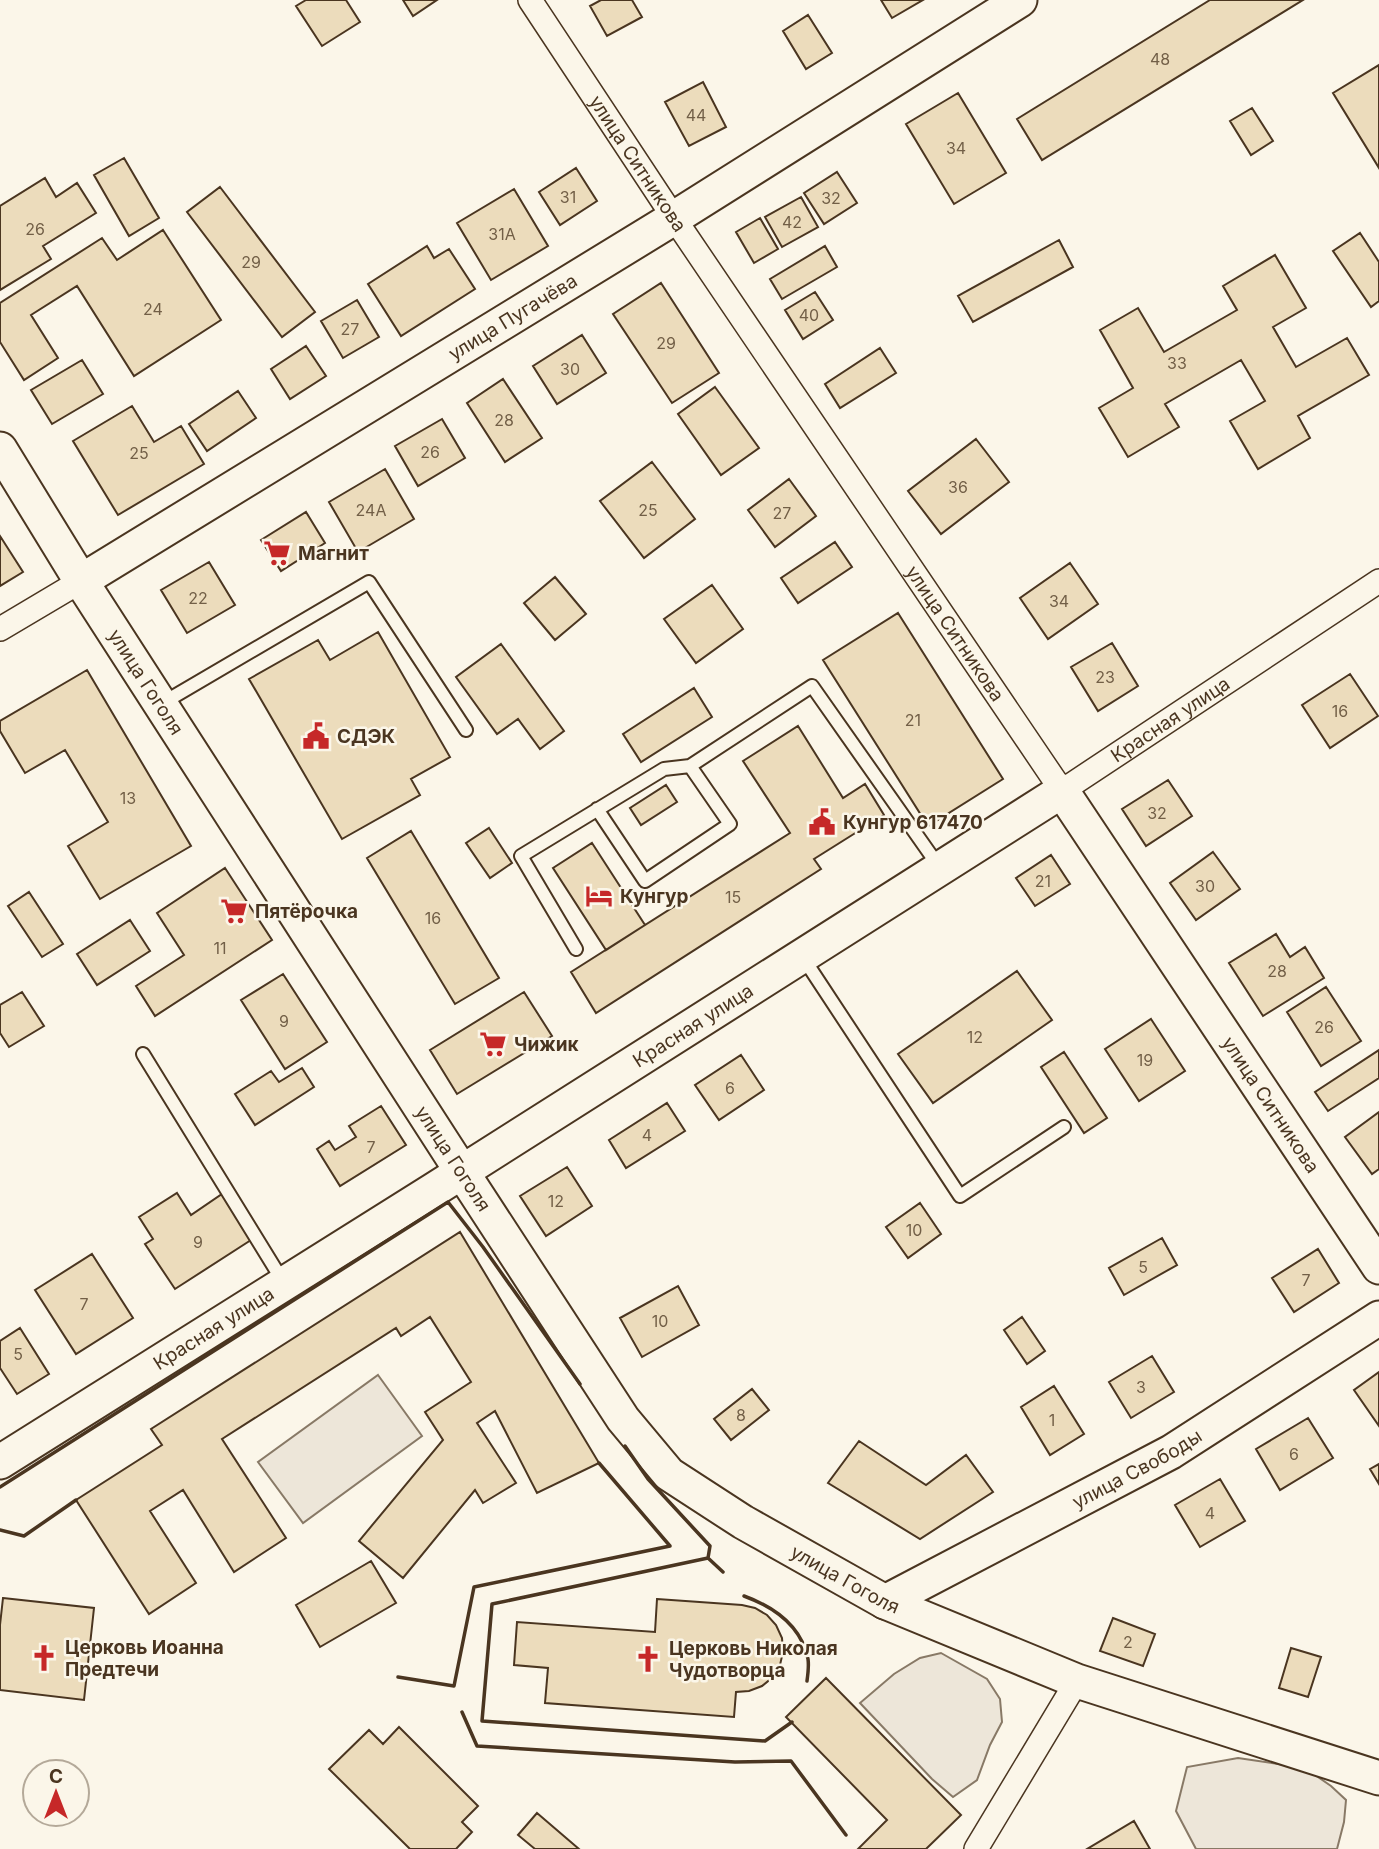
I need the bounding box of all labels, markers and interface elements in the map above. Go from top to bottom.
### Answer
house number: 48 [1150,49,1170,69]
street label: улица Ситникова [585,91,691,236]
house number: 44 [686,105,706,125]
house number: 34 [946,138,966,158]
house number: 31 [560,187,576,207]
house number: 32 [821,188,841,208]
house number: 42 [782,212,802,232]
house number: 26 [25,219,45,239]
house number: 31А [488,224,516,244]
house number: 29 [241,252,261,272]
street label: улица Пугачёва [444,269,581,365]
house number: 24 [143,299,163,319]
house number: 40 [799,305,819,325]
house number: 27 [341,319,359,339]
house number: 29 [656,333,676,353]
house number: 33 [1167,353,1187,373]
house number: 30 [560,359,580,379]
house number: 28 [494,410,514,430]
house number: 26 [420,442,440,462]
house number: 25 [129,443,149,463]
house number: 36 [948,477,968,497]
house number: 24А [356,500,386,520]
house number: 25 [638,500,658,520]
house number: 27 [773,503,791,523]
supermarket icon: Магнит [262,538,292,568]
place label: Магнит [298,542,369,565]
street label: улица Ситникова [901,561,1009,706]
house number: 22 [188,588,208,608]
house number: 34 [1049,591,1069,611]
street label: улица Гоголя [104,625,189,739]
house number: 23 [1095,667,1115,687]
street label: Красная улица [1106,672,1234,767]
house number: 16 [1332,701,1348,721]
house number: 21 [905,710,921,730]
public building icon: СДЭК [301,721,331,751]
place label: СДЭК [337,725,396,748]
house number: 13 [120,788,136,808]
house number: 32 [1147,803,1167,823]
public building icon: Кунгур 617470 [807,807,837,837]
place label: Кунгур 617470 [843,811,983,834]
house number: 21 [1035,871,1051,891]
house number: 30 [1195,876,1215,896]
hotel icon: Кунгур [584,881,614,911]
place label: Кунгур [620,885,689,908]
house number: 15 [725,887,741,907]
supermarket icon: Пятёрочка [219,896,249,926]
place label: Пятёрочка [255,900,358,923]
house number: 16 [425,908,441,928]
house number: 11 [213,938,227,958]
house number: 28 [1267,961,1287,981]
street label: Красная улица [628,979,757,1072]
house number: 9 [279,1011,289,1031]
house number: 26 [1314,1017,1334,1037]
house number: 12 [967,1027,983,1047]
supermarket icon: Чижик [478,1029,508,1059]
street label: улица Ситникова [1217,1032,1324,1177]
place label: Чижик [514,1033,579,1056]
house number: 19 [1137,1050,1153,1070]
house number: 6 [725,1078,735,1098]
street label: улица Гоголя [411,1101,496,1216]
house number: 4 [642,1125,652,1145]
house number: 7 [366,1137,376,1157]
house number: 12 [548,1191,564,1211]
house number: 10 [906,1220,922,1240]
house number: 9 [193,1232,203,1252]
house number: 5 [1138,1257,1148,1277]
house number: 7 [1301,1270,1311,1290]
street label: Красная улица [149,1282,278,1374]
house number: 7 [79,1294,89,1314]
house number: 10 [652,1311,668,1331]
house number: 5 [13,1344,23,1364]
house number: 3 [1136,1377,1146,1397]
house number: 8 [736,1405,746,1425]
house number: 1 [1049,1410,1055,1430]
street label: улица Свободы [1068,1424,1206,1513]
house number: 6 [1289,1444,1299,1464]
house number: 4 [1205,1503,1215,1523]
street label: улица Гоголя [787,1540,903,1618]
house number: 2 [1123,1632,1133,1652]
place label: Церковь Иоанна Предтечи [65,1636,224,1681]
place label: Церковь Николая Чудотворца [669,1637,838,1682]
church icon: Церковь Иоанна Предтечи [29,1643,59,1673]
church icon: Церковь Николая Чудотворца [633,1644,663,1674]
north arrow [21,1758,91,1828]
text: С [49,1765,63,1788]

